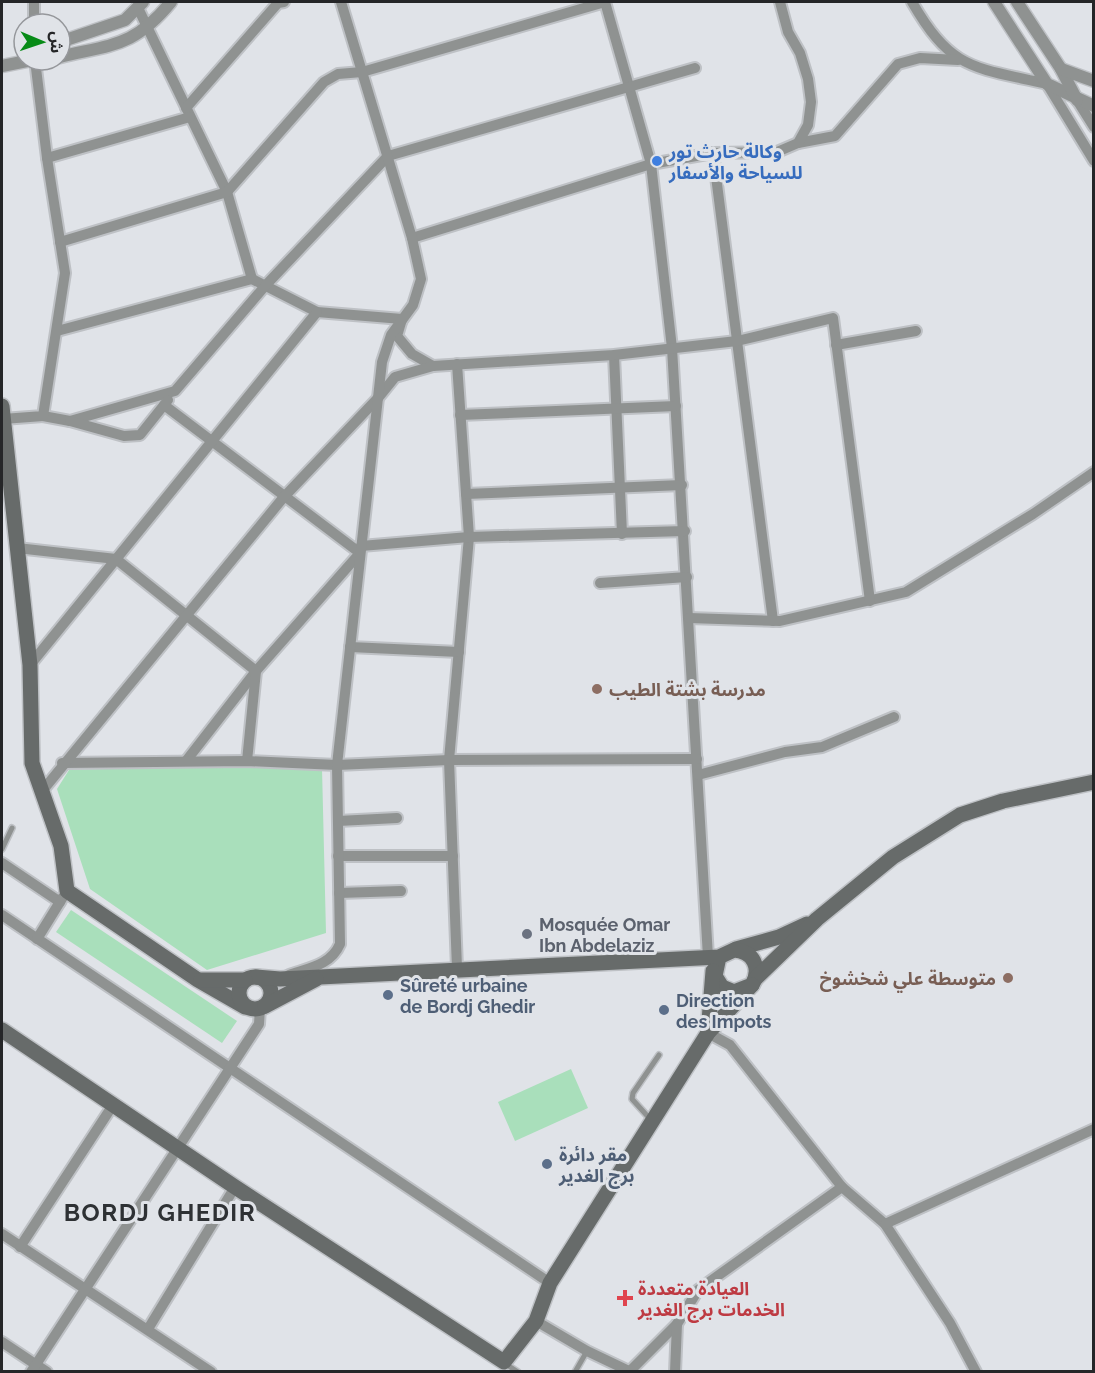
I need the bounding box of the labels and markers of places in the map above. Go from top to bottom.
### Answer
place label: وكالة حارث تور للسياحة والأسفار [668,141,803,184]
marker: وكالة حارث تور للسياحة والأسفار [650,154,664,168]
place label: مدرسة بشتة الطيب [609,679,766,701]
marker: مدرسة بشتة الطيب [590,682,604,696]
place label: Mosquée Omar Ibn Abdelaziz [539,914,670,956]
marker: Mosquée Omar Ibn Abdelaziz [520,927,534,941]
place label: متوسطة علي شخشوخ [820,968,996,993]
marker: متوسطة علي شخشوخ [1001,971,1015,985]
place label: Sûreté urbaine de Bordj Ghedir [400,975,535,1017]
marker: Sûreté urbaine de Bordj Ghedir [381,988,395,1002]
place label: Direction des Impots [676,990,772,1032]
marker: Direction des Impots [657,1003,671,1017]
place label: مقر دائرة برج الغدير [558,1144,635,1189]
marker: مقر دائرة برج الغدير [540,1157,554,1171]
place label: العيادة متعددة الخدمات برج الغدير [637,1278,785,1323]
marker: العيادة متعددة الخدمات برج الغدير [616,1289,634,1307]

